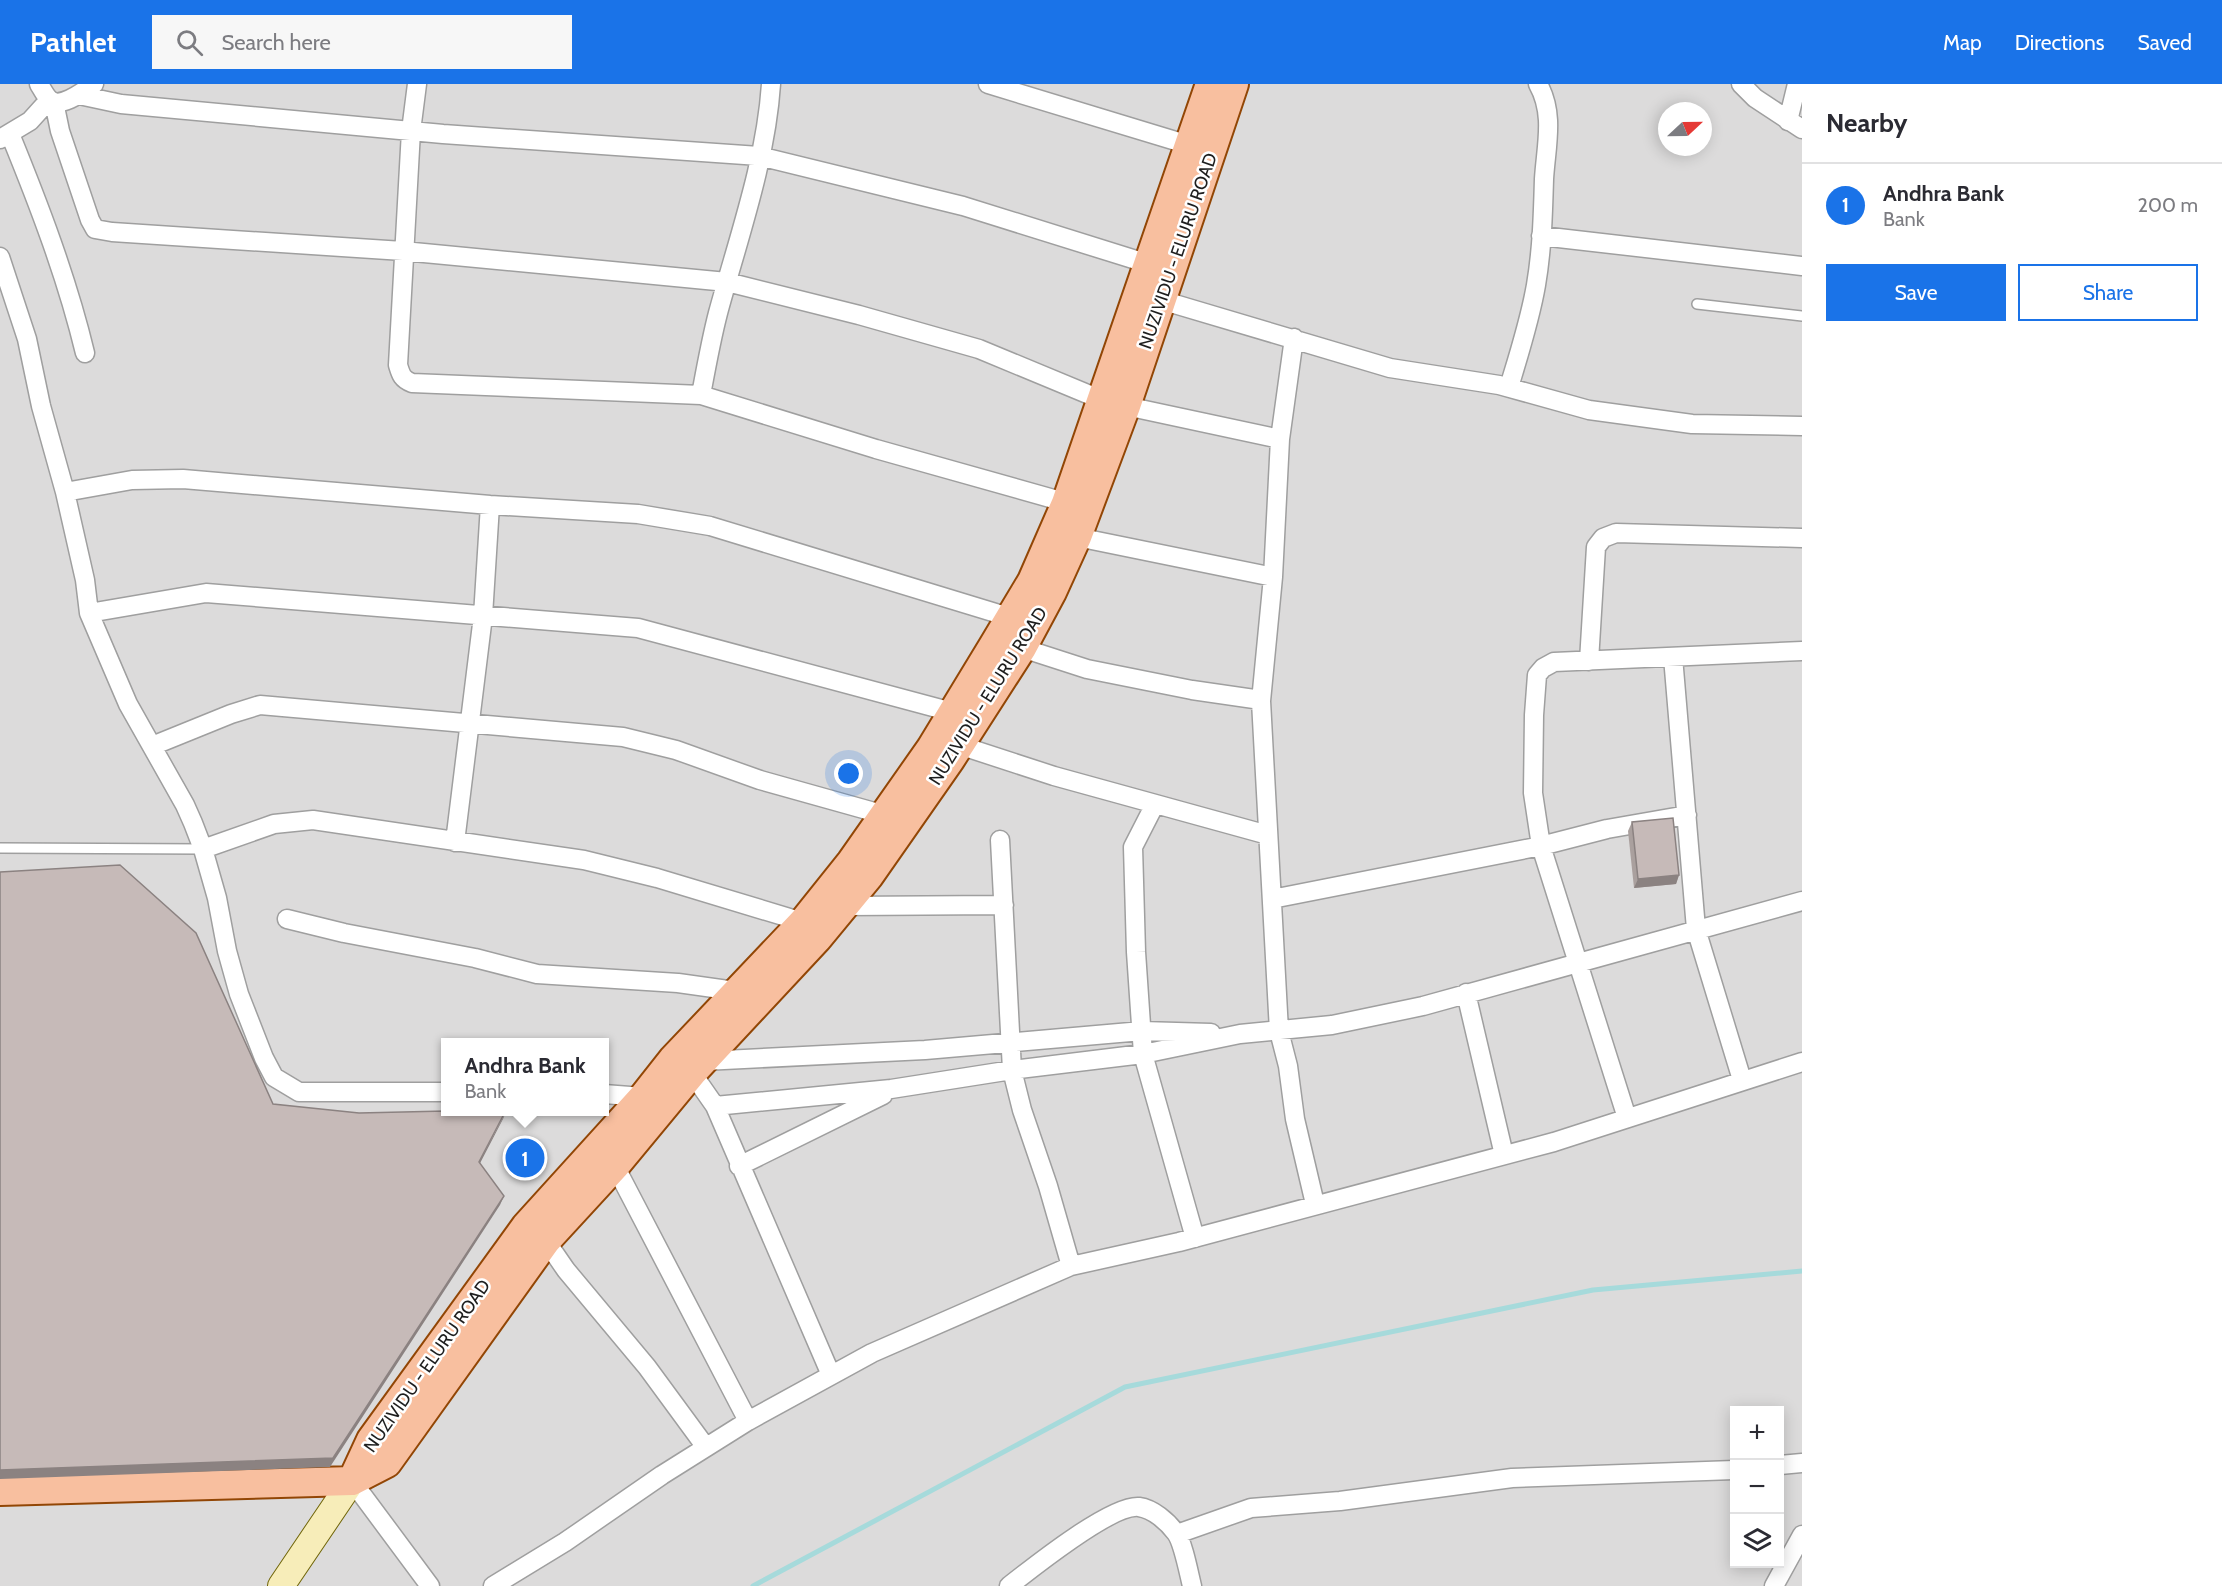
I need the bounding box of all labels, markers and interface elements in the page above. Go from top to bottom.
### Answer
search box [152,15,572,69]
text: Pathlet [30,25,116,59]
icon: search [173,26,206,59]
text: Search here [221,29,331,56]
text: Map [1943,30,1982,55]
text: Directions [2015,30,2104,55]
text: Saved [2137,30,2192,55]
north arrow [1658,102,1712,156]
text: Nearby [1826,107,1907,139]
street label: NUZIVIDU - ELURU ROAD [1134,150,1222,352]
text: Andhra Bank [1883,180,2004,207]
text: 1 [1842,193,1849,217]
text: 200 m [2138,193,2198,217]
text: Bank [1883,207,1925,231]
button: Save [1826,264,2006,321]
button: Share [2018,264,2198,321]
street label: NUZIVIDU - ELURU ROAD [924,603,1052,789]
your location [834,759,863,788]
popup [441,1038,609,1116]
text: Andhra Bank [464,1052,586,1079]
text: Bank [464,1079,506,1103]
pin: 1 [506,1136,544,1180]
street label: NUZIVIDU - ELURU ROAD [359,1275,495,1457]
map controls [1730,1406,1784,1568]
button: + [1730,1406,1784,1460]
button: − [1730,1460,1784,1514]
button: layers [1730,1514,1784,1568]

